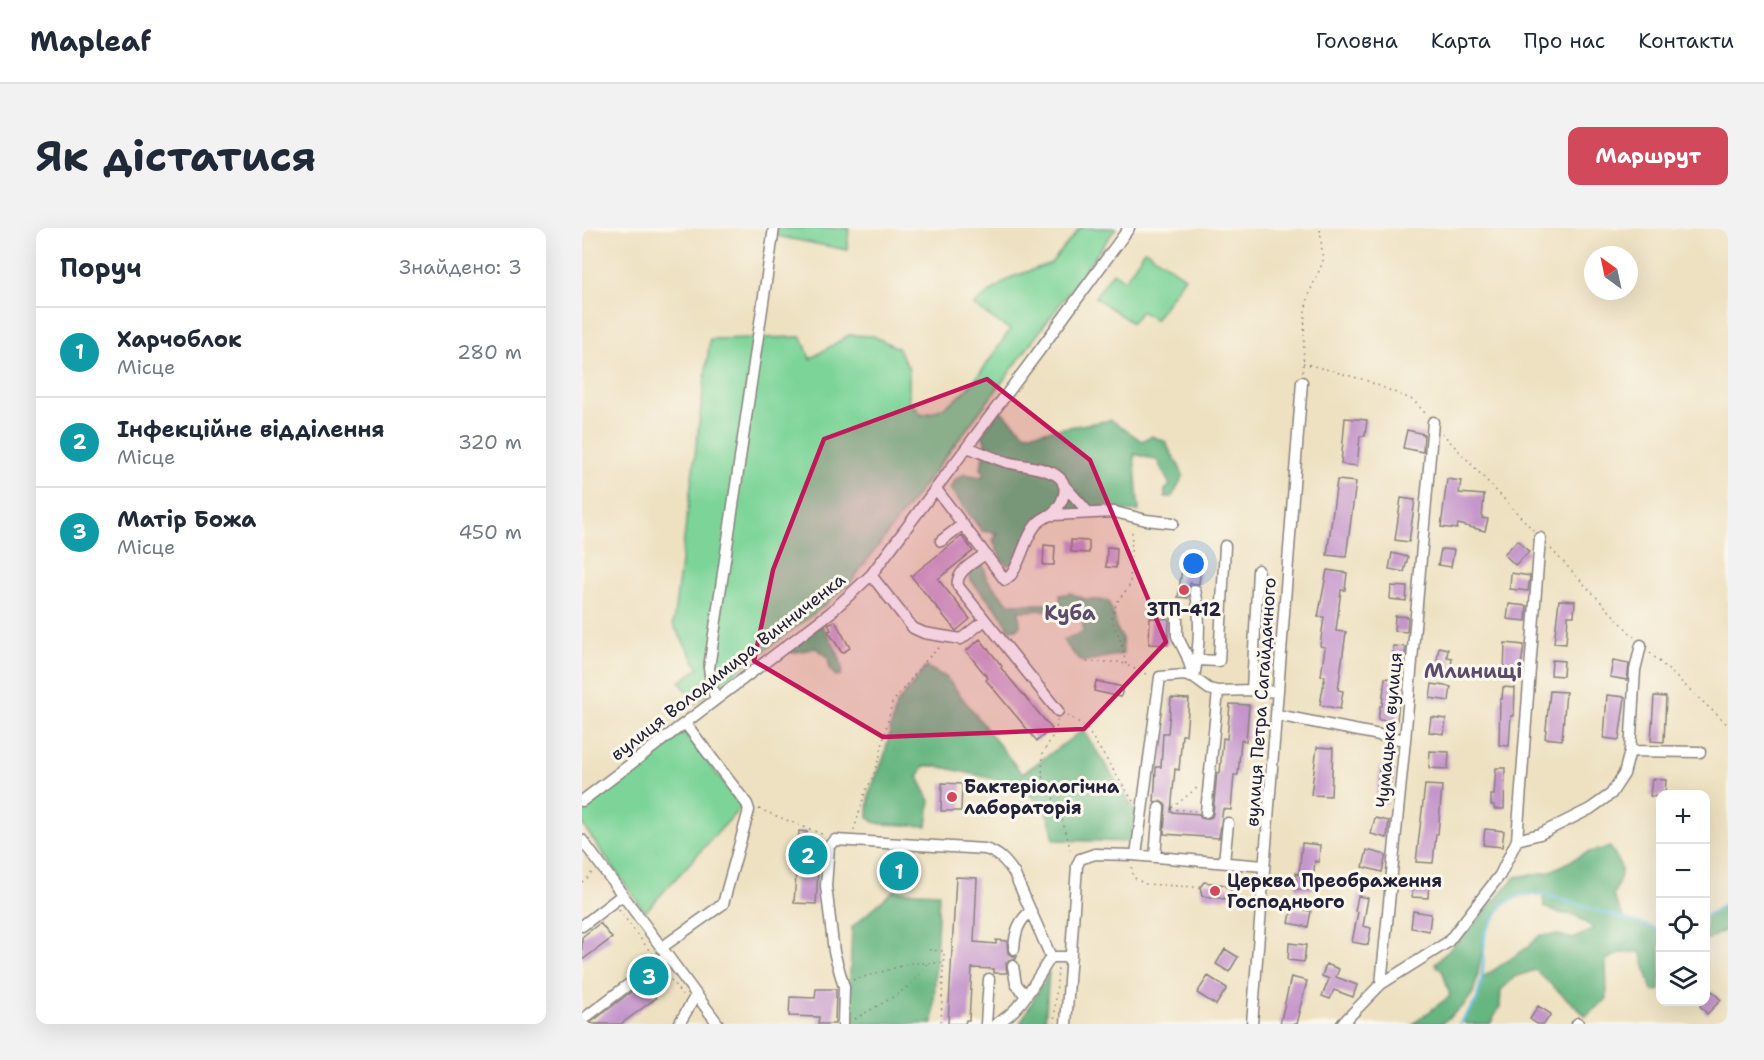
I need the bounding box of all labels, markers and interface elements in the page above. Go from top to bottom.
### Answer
text: Mapleaf [30,22,151,60]
text: Головна [1316,27,1398,55]
text: Карта [1431,27,1491,55]
text: Про нас [1524,27,1605,55]
text: Контакти [1638,27,1734,55]
button: Маршрут [1568,127,1728,185]
text: Як дістатися [36,128,316,184]
north arrow [1584,246,1638,300]
text: Поруч [60,250,142,285]
text: Знайдено: 3 [399,254,522,280]
text: Харчоблок [117,325,242,354]
text: 1 [75,339,84,365]
text: 280 m [457,339,522,365]
text: Місце [117,354,175,380]
text: Інфекційне відділення [117,415,385,444]
text: 2 [73,429,87,455]
text: 320 m [458,429,522,455]
text: Місце [117,444,175,470]
text: Матір Божа [117,505,256,534]
text: 3 [73,519,87,545]
text: 450 m [458,519,522,545]
text: Місце [117,534,175,560]
your location [1179,549,1208,578]
street label: вулиця Володимира Винниченка [606,568,850,766]
street label: вулиця Петра Сагайдачного [1240,577,1282,827]
marker: ЗТП-412 [1177,583,1191,597]
place label: ЗТП-412 [1147,598,1221,622]
district label: Куба [1044,600,1096,626]
street label: Чумацька вулиця [1370,651,1408,809]
district label: Млинищі [1424,658,1522,684]
place label: Бактеріологічна лабораторія [964,775,1120,820]
marker: Бактеріологічна лабораторія [945,790,959,804]
map controls [1656,790,1710,1006]
button: + [1656,790,1710,844]
pin: 2 [788,832,828,878]
button: − [1656,844,1710,898]
pin: 1 [880,848,918,894]
place label: Церква Преображення Господнього [1227,869,1442,914]
marker: Церква Преображення Господнього [1208,884,1222,898]
button: locate [1656,898,1710,952]
button: layers [1656,952,1710,1006]
pin: 3 [630,954,668,999]

